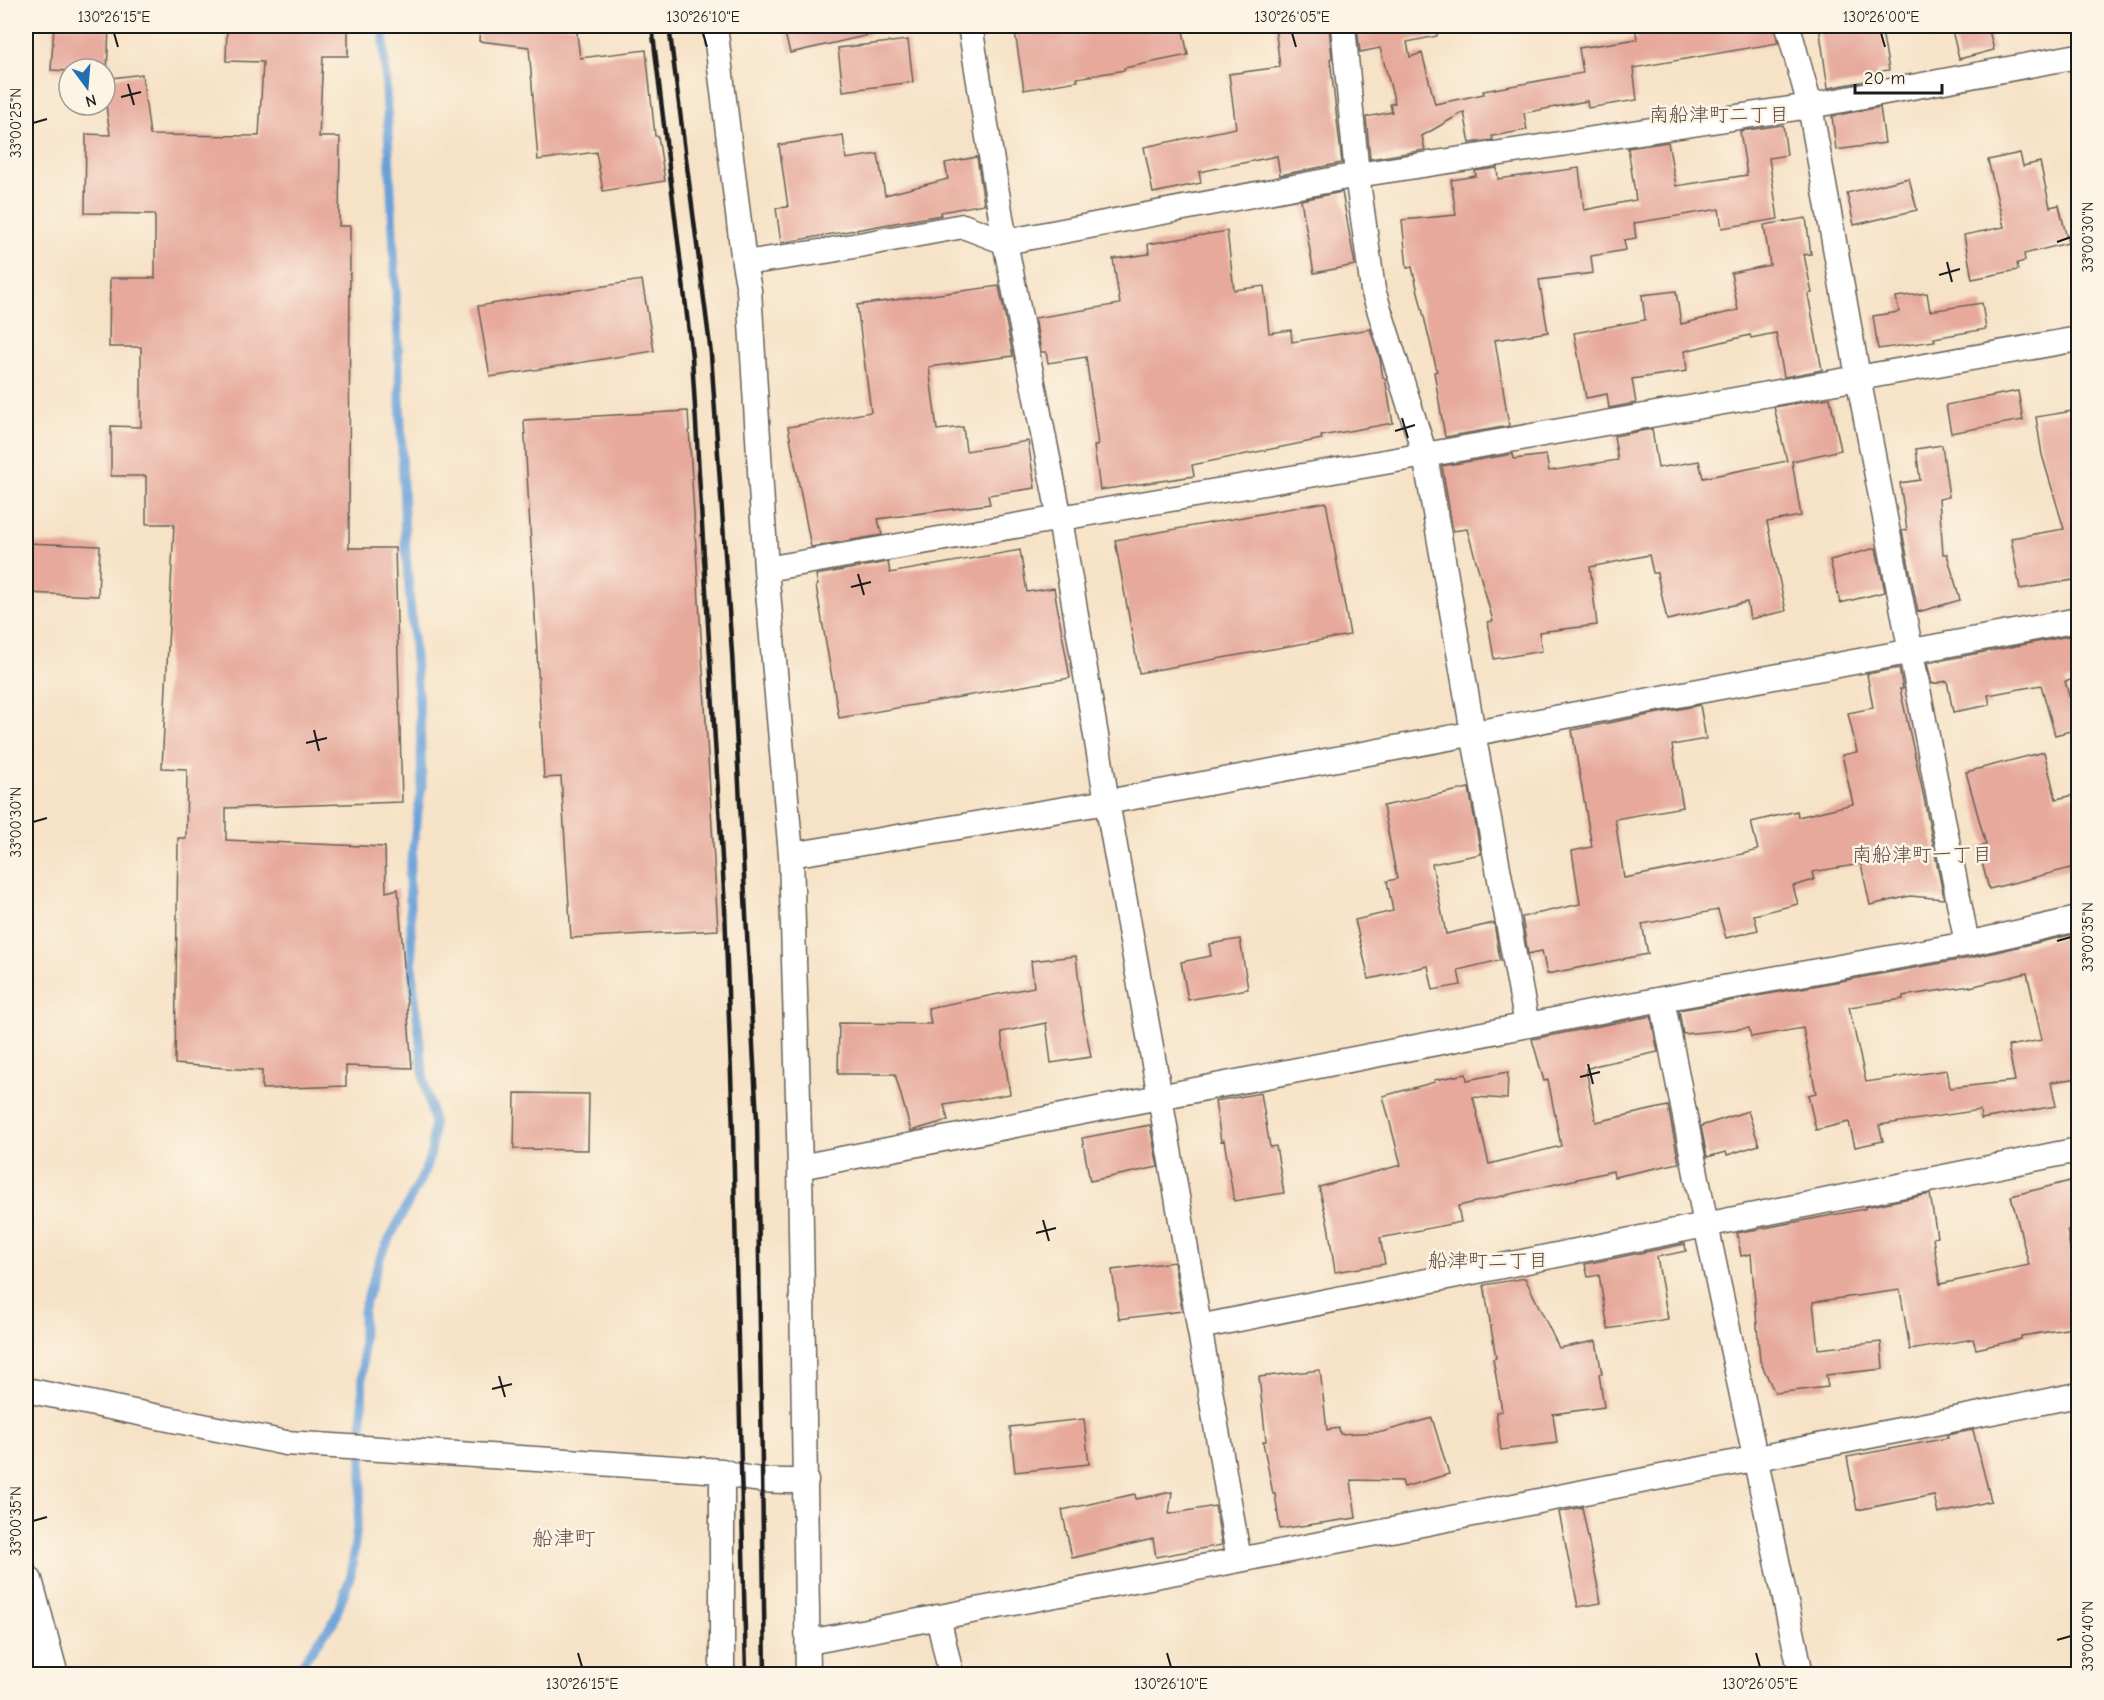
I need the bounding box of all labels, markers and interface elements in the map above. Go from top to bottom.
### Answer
text: 130°26'15"E [78,8,150,26]
text: 130°26'10"E [666,8,740,26]
text: 130°26'05"E [1254,8,1330,26]
text: 130°26'00"E [1843,8,1919,26]
north arrow [57,57,117,117]
scale bar [1855,57,1942,95]
text: 20 m [1864,68,1905,89]
text: 33°00'25"N [7,88,25,158]
text: N [83,90,98,111]
district label: 南船津町二丁目 [1649,103,1789,126]
text: 33°00'30"N [2079,202,2097,272]
text: 33°00'30"N [7,787,25,857]
district label: 南船津町一丁目 [1852,843,1992,866]
text: 33°00'35"N [2079,902,2097,972]
district label: 船津町二丁目 [1428,1249,1548,1272]
text: 33°00'35"N [7,1486,25,1556]
district label: 船津町 [533,1526,596,1550]
text: 33°00'40"N [2079,1601,2097,1671]
text: 130°26'15"E [546,1675,618,1693]
text: 130°26'10"E [1134,1675,1208,1693]
text: 130°26'05"E [1722,1675,1798,1693]

